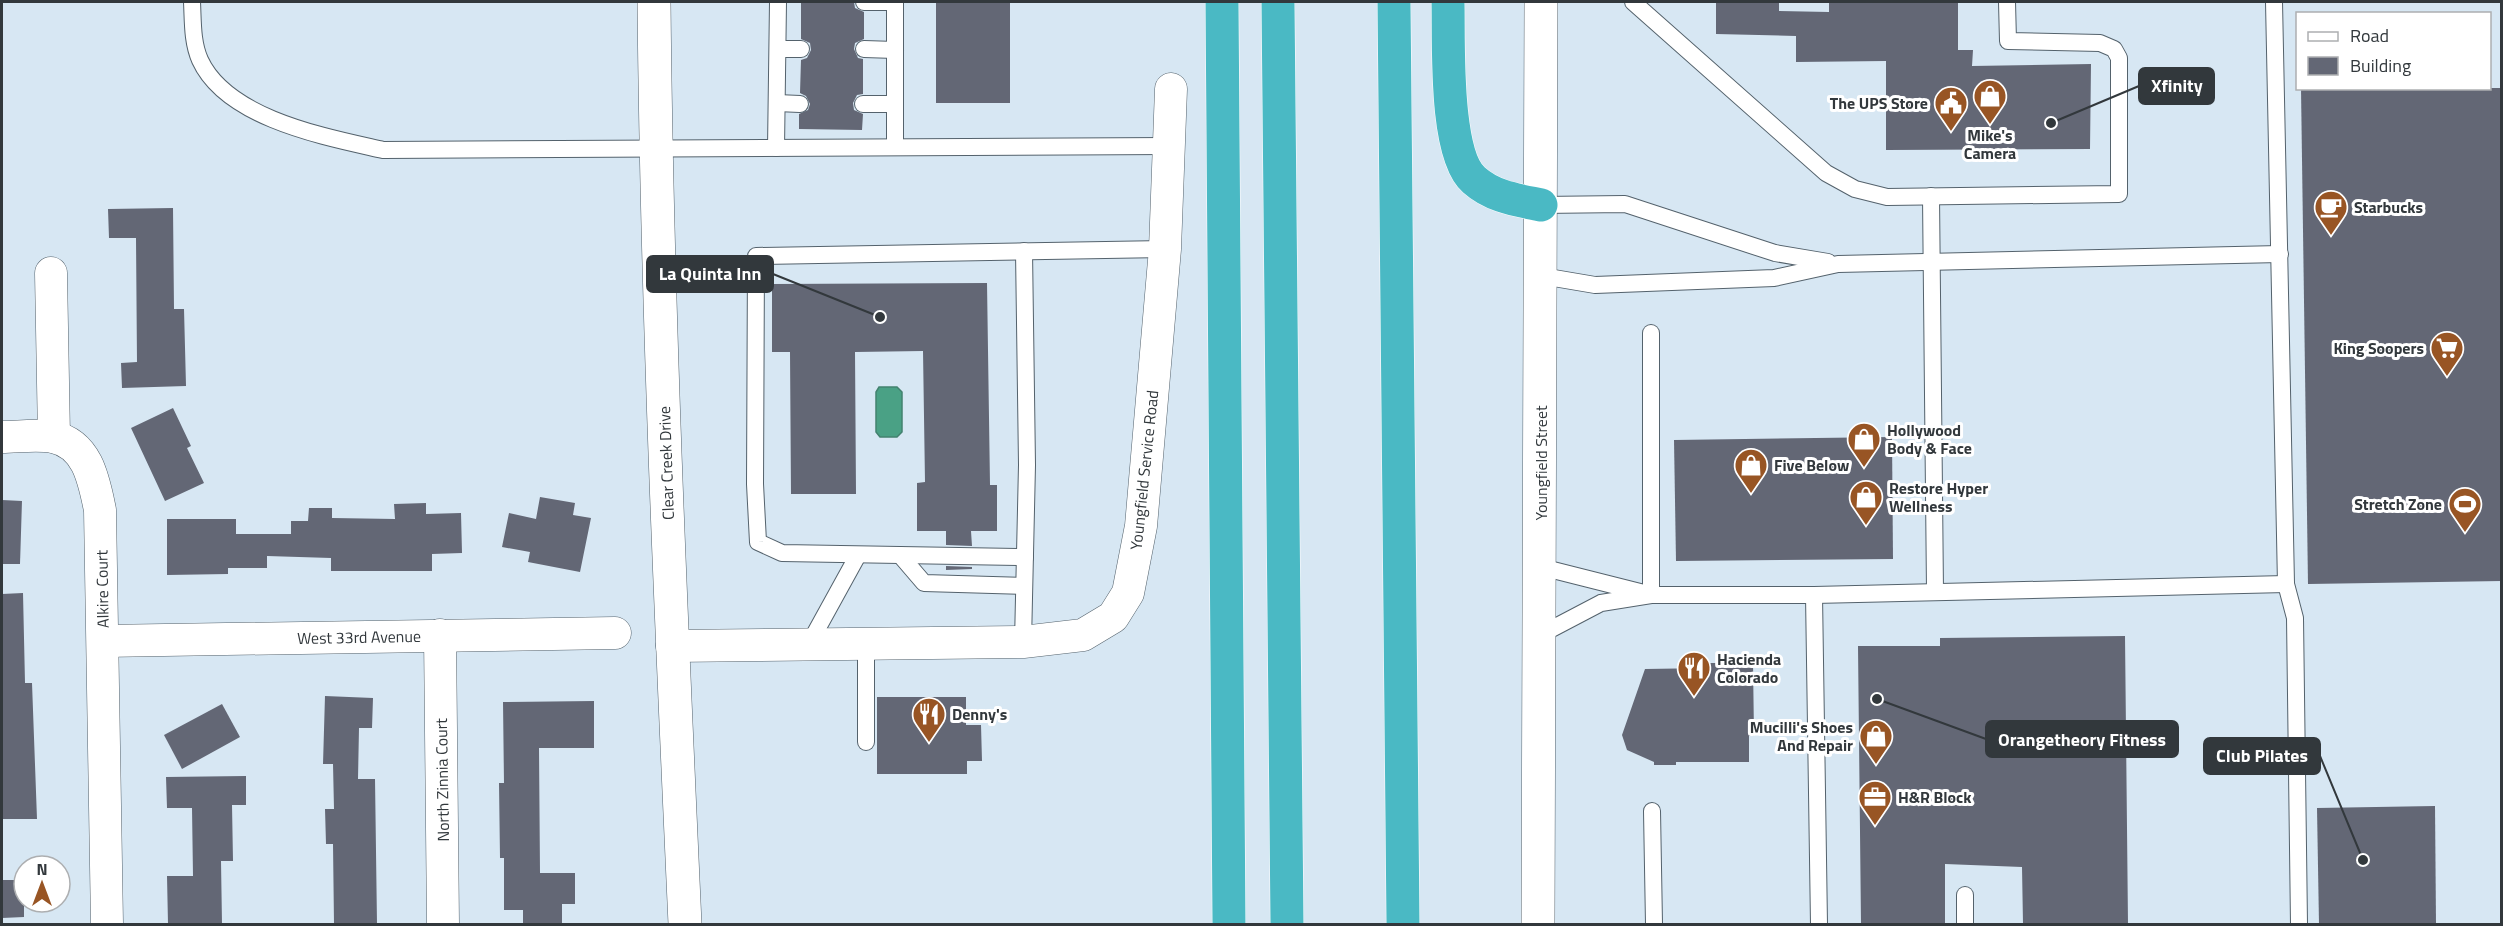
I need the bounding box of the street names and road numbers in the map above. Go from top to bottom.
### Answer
street label: Youngfield Service Road [1124,389,1164,551]
street label: Youngfield Street [1529,405,1553,521]
street label: Clear Creek Drive [652,406,680,520]
street label: Alkire Court [89,549,115,628]
street label: West 33rd Avenue [297,624,421,650]
street label: North Zinnia Court [429,718,455,842]

